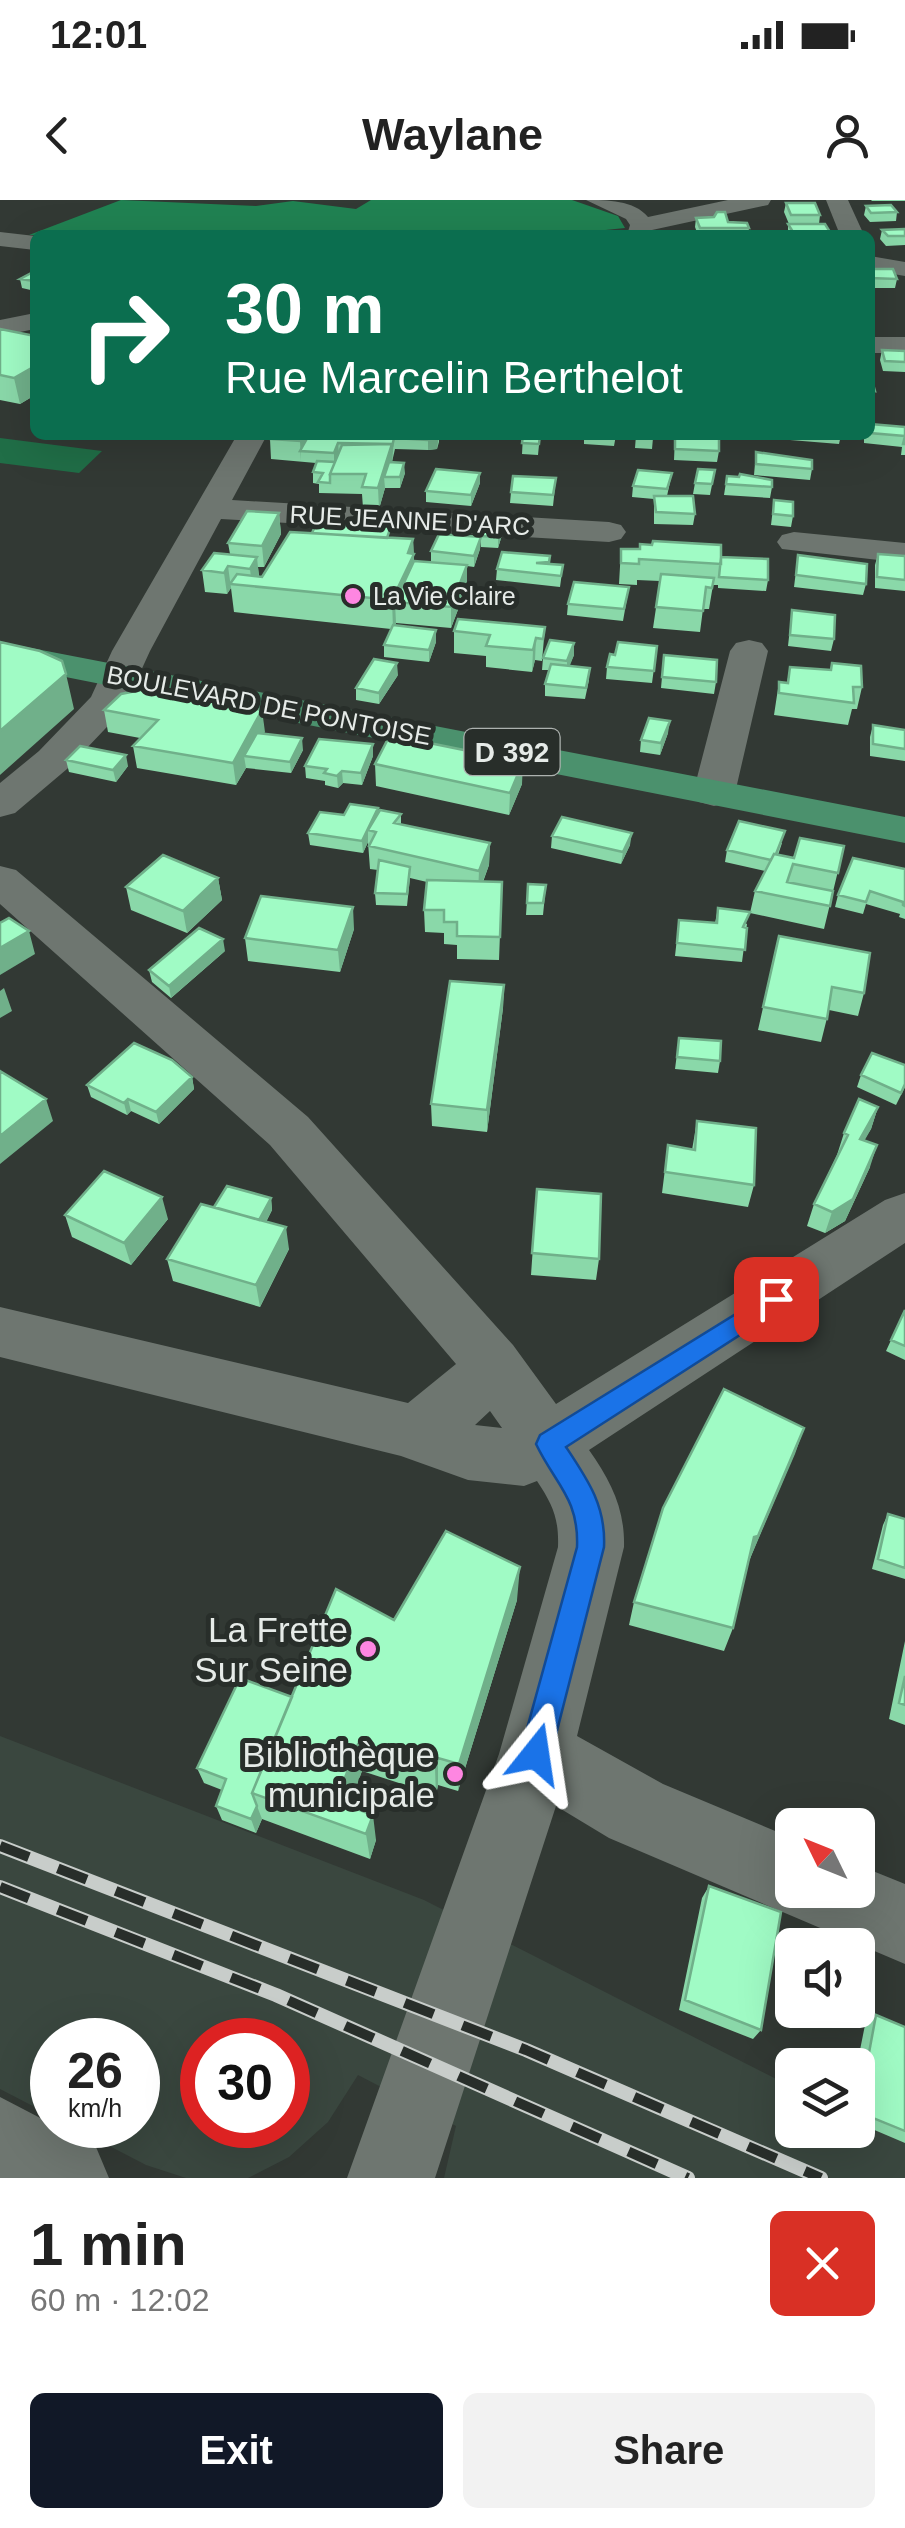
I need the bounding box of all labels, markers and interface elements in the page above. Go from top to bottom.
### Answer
text: 12:01 [50,14,147,56]
icon: back [30,108,85,163]
icon: person [820,108,875,163]
text: Waylane [362,109,543,160]
icon: right [60,270,190,400]
text: 30 m [225,270,385,348]
text: Rue Marcelin Berthelot [225,352,683,403]
street label: RUE JEANNE D'ARC [289,500,531,540]
place label: La Vie Claire [373,582,516,610]
marker: La Vie Claire [342,585,364,607]
street label: BOULEVARD DE PONTOISE [104,660,434,750]
road number: D 392 [464,729,560,775]
pin [734,1257,819,1342]
icon: arrive [749,1272,804,1327]
place label: La Frette Sur Seine [194,1610,348,1689]
marker: La Frette Sur Seine [357,1638,379,1660]
position arrow [484,1702,588,1806]
place label: Bibliothèque municipale [242,1735,435,1814]
marker: Bibliothèque municipale [444,1763,466,1785]
north arrow [775,1808,875,1908]
map controls [775,1808,875,2148]
button: sound [775,1928,875,2028]
speed limit sign: 30 [180,2018,310,2148]
text: 26 [67,2043,123,2099]
button: layers [775,2048,875,2148]
text: km/h [68,2094,122,2122]
text: 1 min [30,2211,187,2278]
button: close [770,2211,875,2316]
text: 60 m · 12:02 [30,2282,210,2318]
button: Exit [30,2393,443,2508]
button: Share [463,2393,875,2508]

